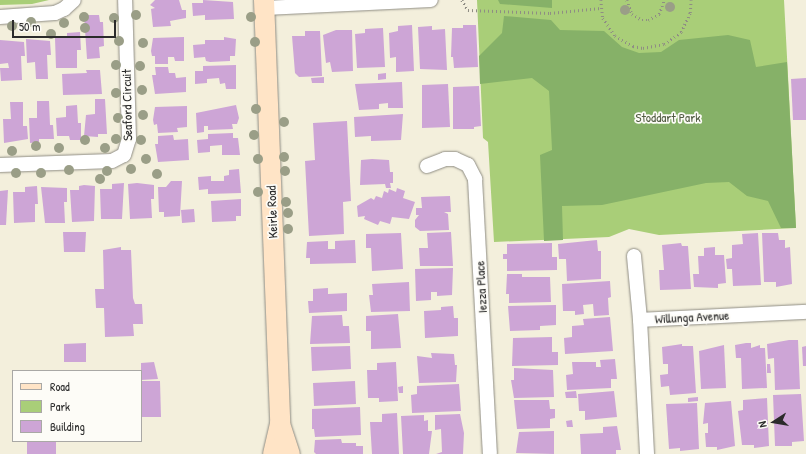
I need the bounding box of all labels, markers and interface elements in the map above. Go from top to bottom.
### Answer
scale bar [14,12,118,38]
text: 50 m [19,18,40,35]
street label: Seaford Circuit [119,69,135,141]
park label: Stoddart Park [635,109,701,125]
street label: Keirle Road [263,185,281,239]
street label: Iezza Place [472,260,490,314]
street label: Willunga Avenue [654,307,730,327]
legend [12,370,142,442]
text: Road [50,378,70,395]
text: Park [50,398,70,415]
north arrow [754,402,794,442]
text: Building [50,418,85,435]
text: N [755,420,770,429]

